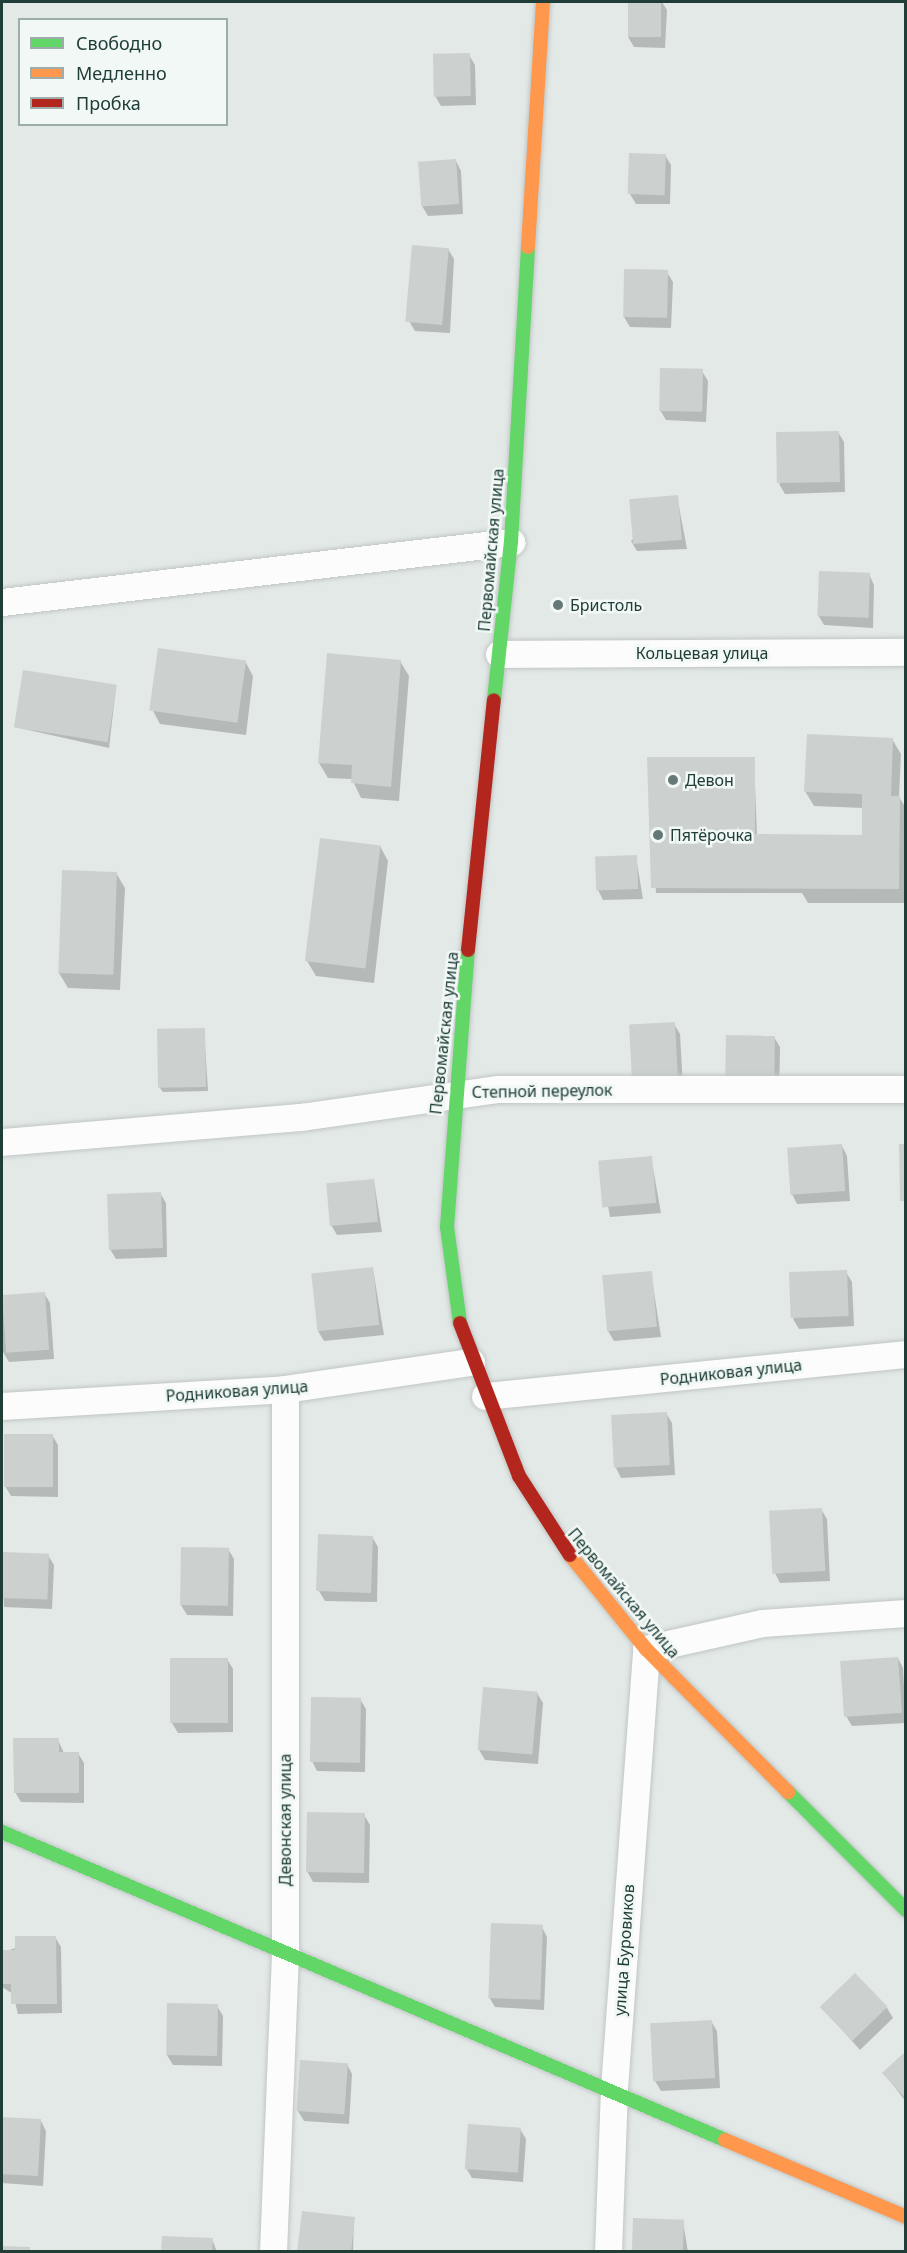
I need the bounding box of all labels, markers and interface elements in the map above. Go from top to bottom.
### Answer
legend [18,18,228,126]
text: Свободно [76,31,162,55]
text: Медленно [76,61,167,85]
text: Пробка [76,91,141,115]
street label: Первомайская улица [474,468,508,632]
place label: Бристоль [570,595,642,615]
marker: Бристоль [551,598,565,612]
street label: Кольцевая улица [636,643,768,663]
place label: Девон [685,770,734,790]
marker: Девон [666,773,680,787]
place label: Пятёрочка [670,825,753,845]
marker: Пятёрочка [651,828,665,842]
street label: Первомайская улица [426,951,462,1115]
street label: Степной переулок [471,1080,613,1102]
street label: Родниковая улица [659,1355,803,1389]
street label: Родниковая улица [165,1376,309,1406]
street label: Первомайская улица [564,1524,684,1662]
street label: Девонская улица [275,1754,295,1886]
street label: улица Буровиков [610,1883,638,2017]

